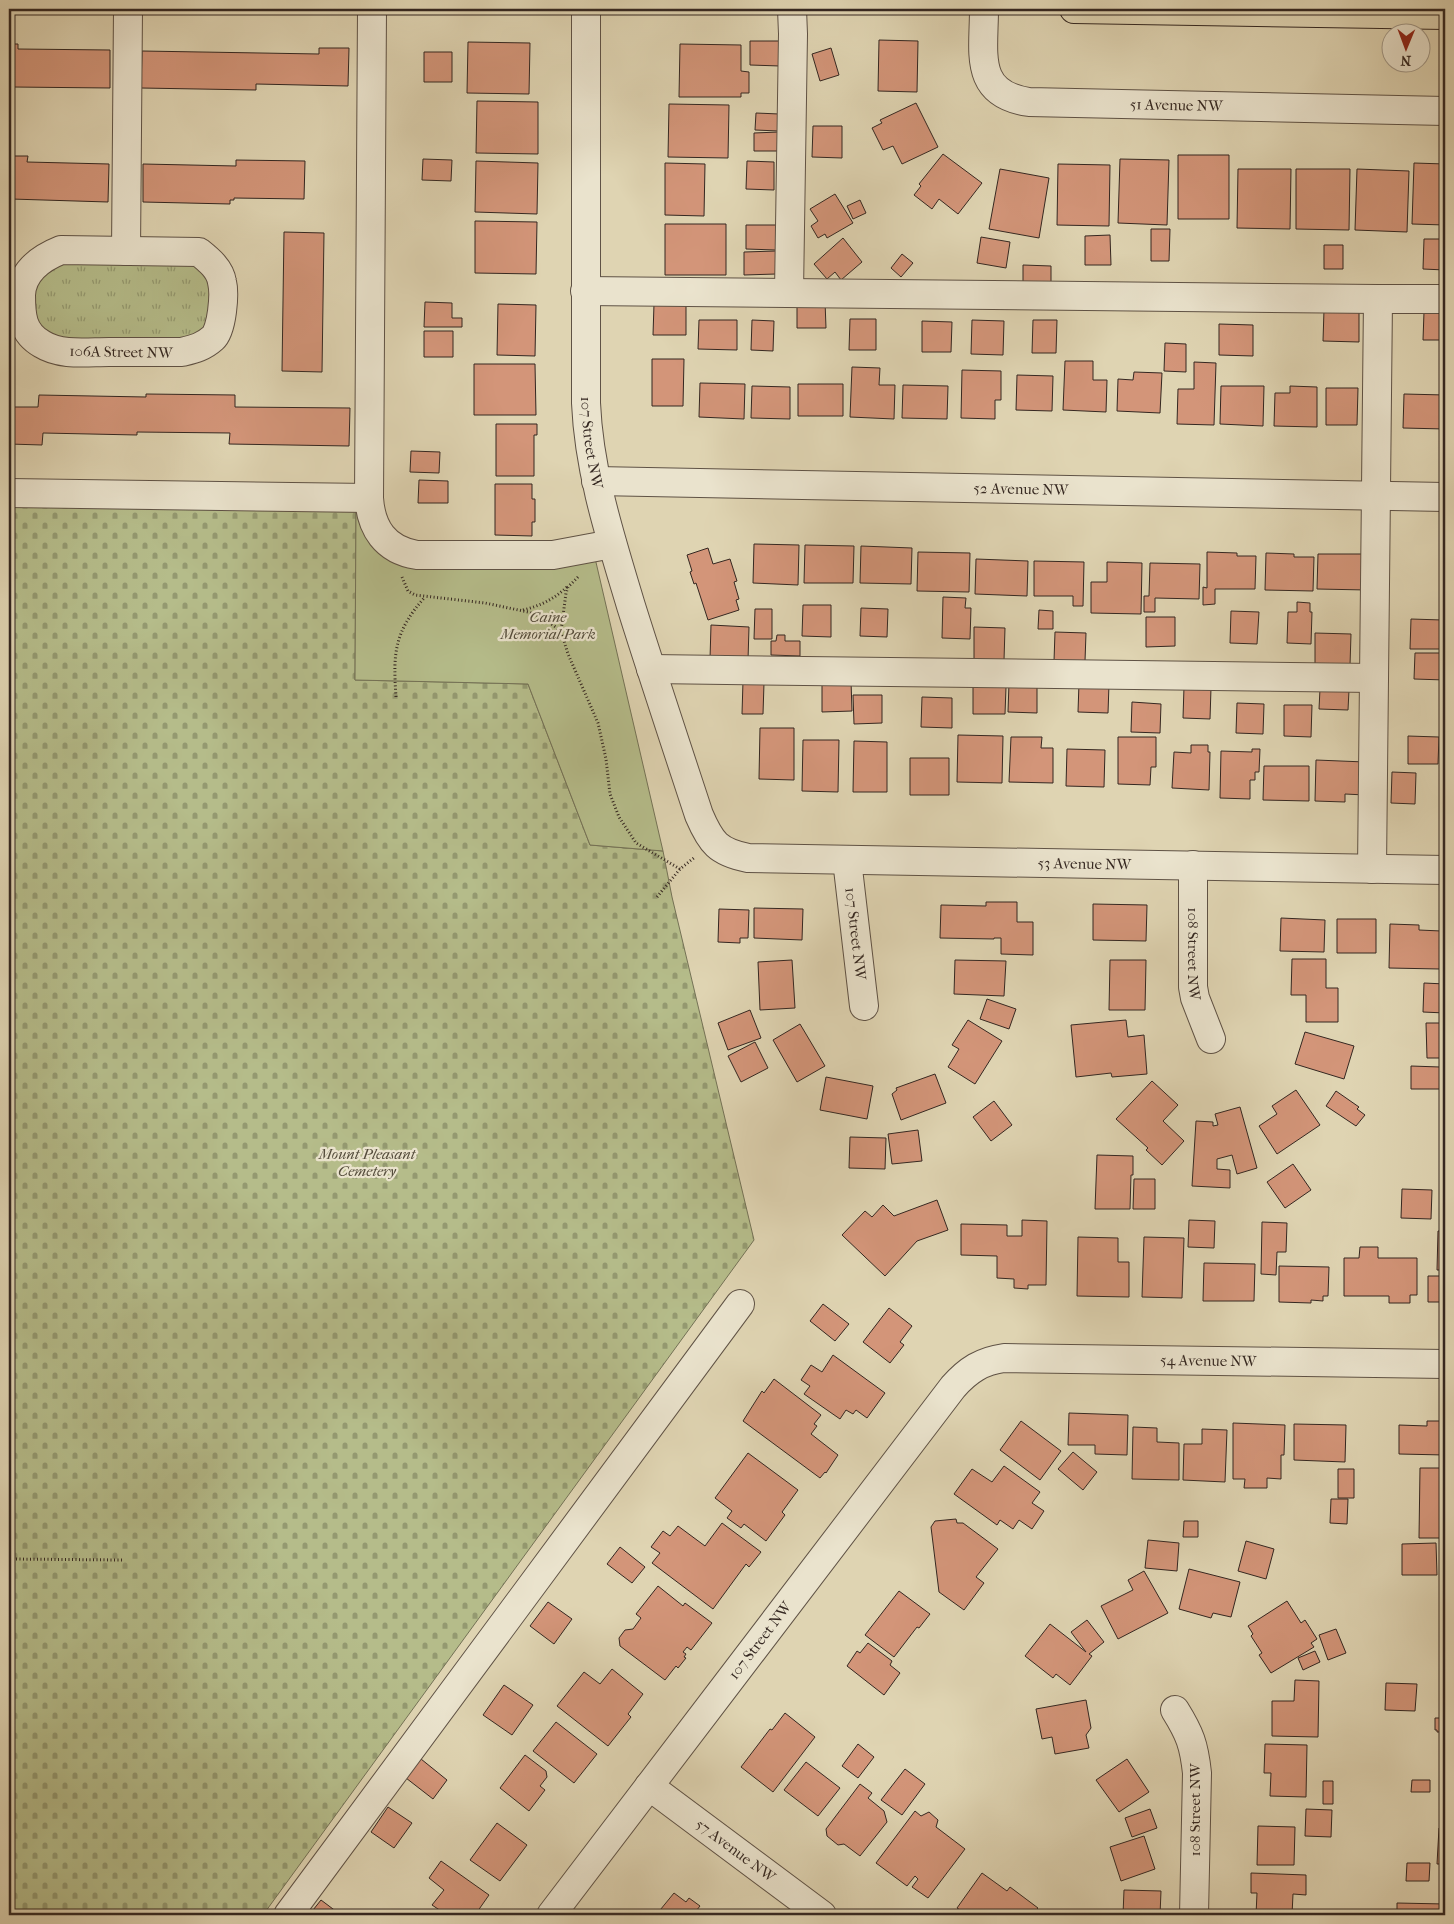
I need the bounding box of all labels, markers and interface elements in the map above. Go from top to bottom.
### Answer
north arrow [1382,22,1432,72]
text: N [1400,52,1411,69]
street label: 51 Avenue NW [1130,95,1224,115]
street label: 106A Street NW [69,342,174,362]
street label: 107 Street NW [577,397,607,492]
street label: 52 Avenue NW [973,479,1070,499]
park label: Caine Memorial Park [499,608,596,643]
street label: 53 Avenue NW [1037,854,1133,874]
street label: 107 Street NW [841,886,870,982]
street label: 108 Street NW [1184,907,1205,1003]
park label: Mount Pleasant Cemetery [318,1145,417,1180]
street label: 54 Avenue NW [1160,1351,1258,1370]
street label: 107 Street NW [725,1597,796,1683]
street label: 108 Street NW [1186,1762,1204,1857]
street label: 57 Avenue NW [692,1815,780,1887]

